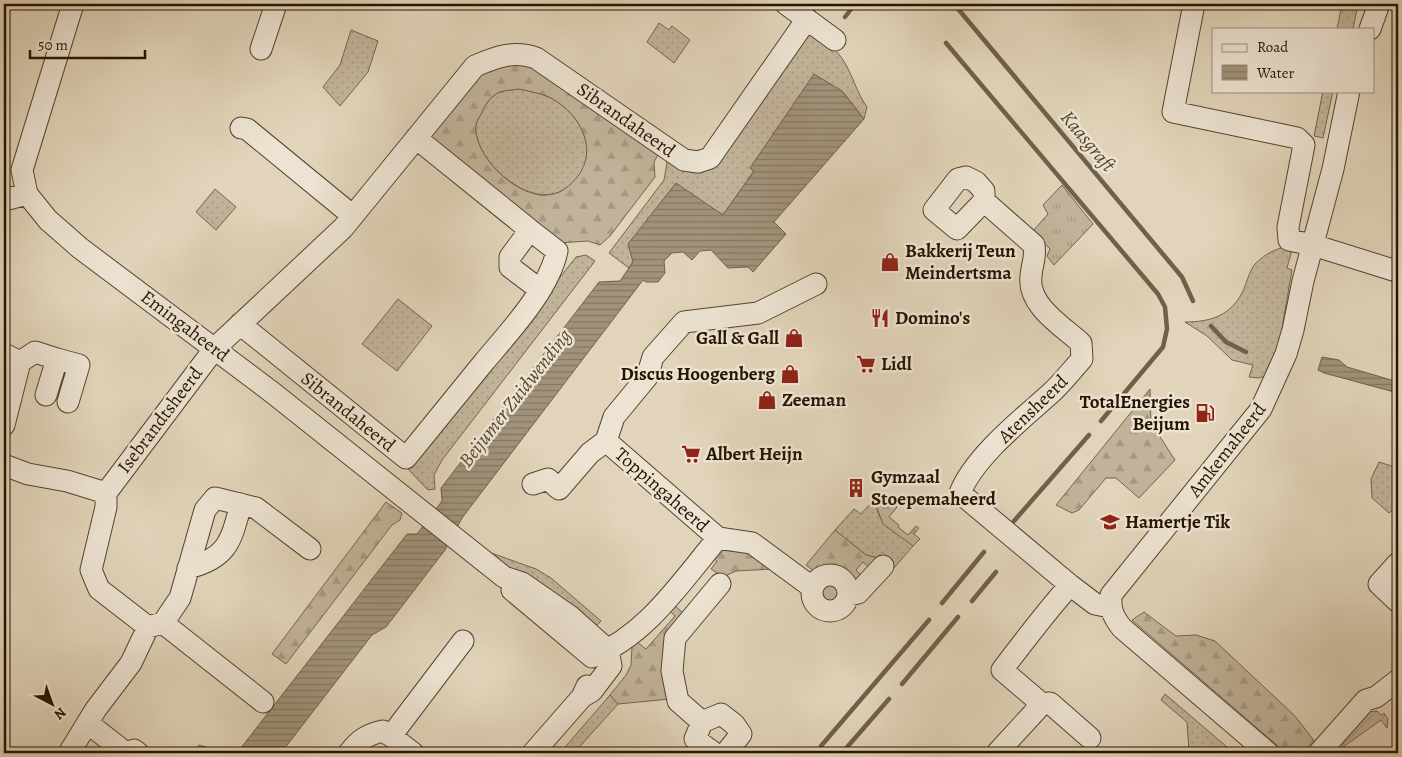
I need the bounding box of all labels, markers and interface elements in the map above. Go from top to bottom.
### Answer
scale bar [30,28,145,60]
legend [1212,28,1374,92]
text: 50 m [38,35,68,55]
text: Road [1257,37,1289,57]
text: Water [1256,63,1294,83]
street label: Sibrandaheerd [572,76,681,164]
water label: Kaasgraft [1054,105,1122,178]
place label: Bakkerij Teun Meindertsma [905,238,1016,286]
shop icon: Bakkerij Teun Meindertsma [879,251,901,273]
street label: Emingaheerd [135,284,235,368]
place label: Domino's [895,305,970,331]
restaurant icon: Domino's [869,307,891,329]
water label: Beijumer Zuidwending [452,323,578,473]
place label: Gall & Gall [696,325,779,351]
shop icon: Gall & Gall [783,327,805,349]
place label: Lidl [881,351,912,377]
supermarket icon: Lidl [855,353,877,375]
street label: Isebrandtsheerd [111,361,209,479]
place label: Discus Hoogenberg [620,361,775,387]
shop icon: Discus Hoogenberg [779,363,801,385]
street label: Sibrandaheerd [295,366,401,459]
street label: Atensheerd [991,368,1074,450]
place label: Zeeman [782,387,846,413]
shop icon: Zeeman [756,389,778,411]
place label: TotalEnergies Beijum [1080,389,1190,437]
street label: Amkemaheerd [1181,397,1273,503]
fuel station icon: TotalEnergies Beijum [1194,402,1216,424]
place label: Albert Heijn [705,441,803,467]
street label: Toppingaheerd [609,442,715,539]
supermarket icon: Albert Heijn [680,443,702,465]
place label: Gymzaal Stoepemaheerd [871,464,997,512]
building icon: Gymzaal Stoepemaheerd [845,477,867,499]
place label: Hamertje Tik [1125,509,1230,535]
school or university icon: Hamertje Tik [1099,511,1121,533]
north arrow [28,680,78,730]
text: N [50,703,70,724]

